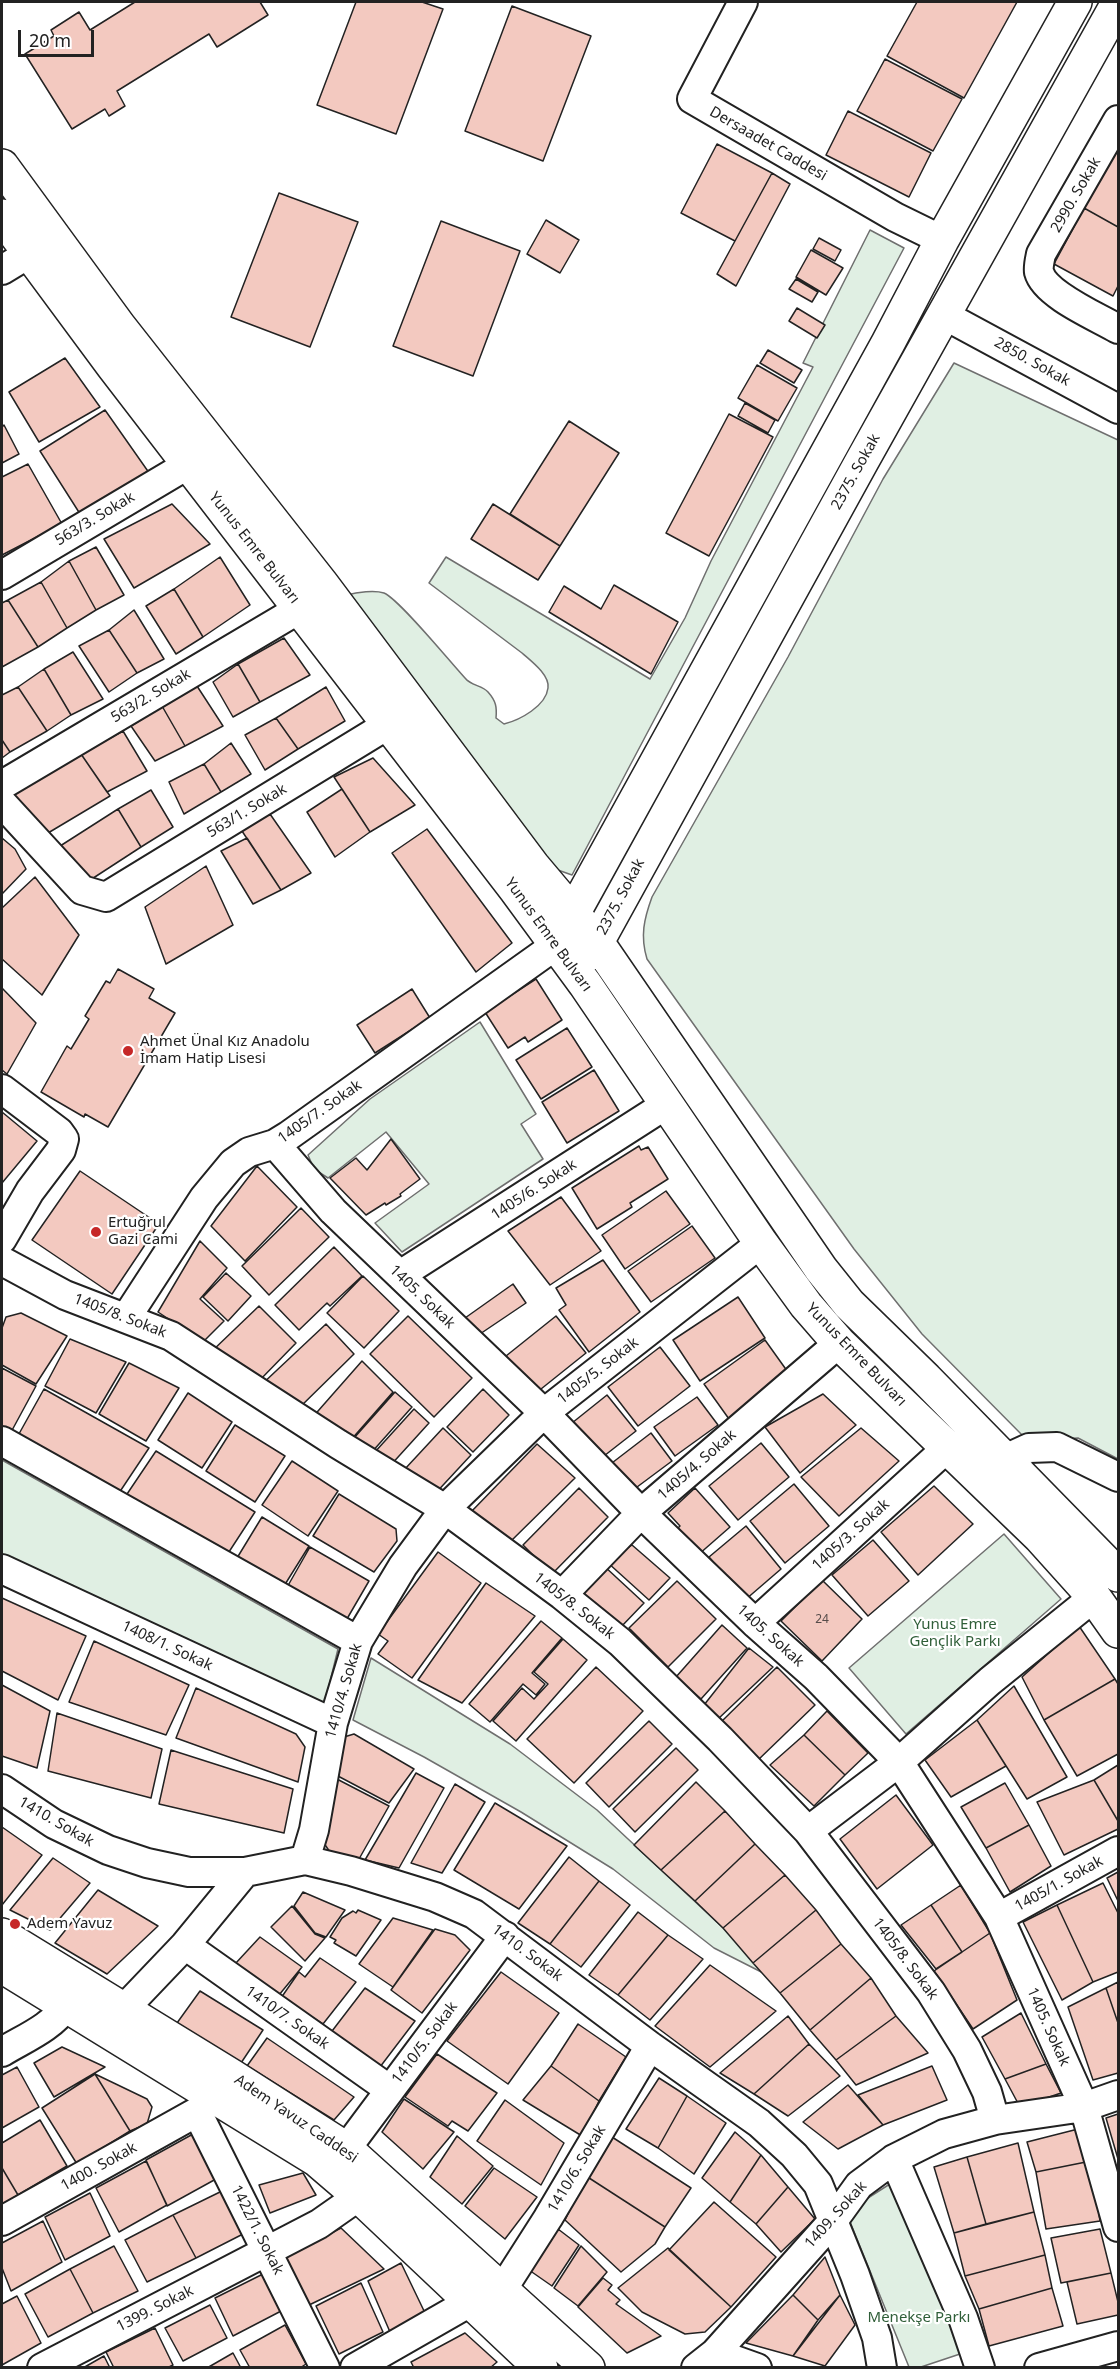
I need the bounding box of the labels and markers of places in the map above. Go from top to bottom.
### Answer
place label: Ahmet Ünal Kız Anadolu İmam Hatip Lisesi [140,1033,310,1068]
marker: Ahmet Ünal Kız Anadolu İmam Hatip Lisesi [121,1044,135,1058]
place label: Ertuğrul Gazi Cami [108,1214,178,1249]
marker: Ertuğrul Gazi Cami [89,1225,103,1239]
place label: Adem Yavuz [27,1915,112,1933]
marker: Adem Yavuz [8,1917,22,1931]

